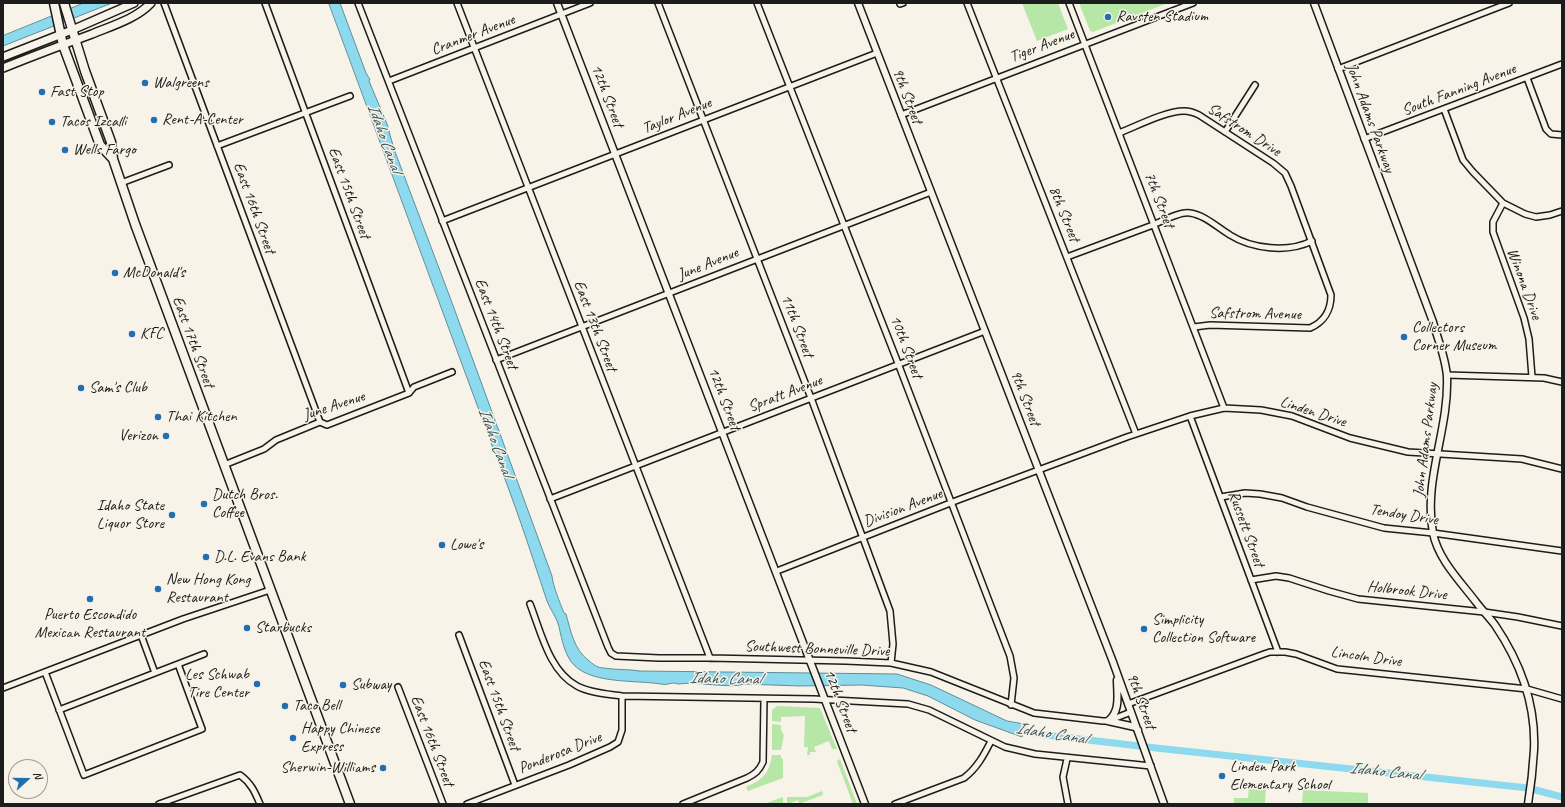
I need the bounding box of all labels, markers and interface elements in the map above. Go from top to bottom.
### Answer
place label: Ravsten Stadium [1116,7,1208,27]
street label: Cranmer Avenue [428,10,518,60]
marker: Ravsten Stadium [1103,12,1113,22]
street label: Tiger Avenue [1007,25,1077,67]
street label: South Fanning Avenue [1399,59,1519,121]
street label: John Adams Parkway [1341,61,1399,175]
street label: 12th Street [586,62,628,130]
street label: 9th Street [888,65,926,127]
place label: Walgreens [153,73,209,93]
marker: Walgreens [140,78,150,88]
place label: Fast Stop [50,82,103,102]
marker: Fast Stop [37,87,47,97]
street label: Taylor Avenue [640,93,714,139]
street label: Safstrom Drive [1204,99,1284,161]
water label: Idaho Canal [362,101,406,175]
place label: Rent-A-Center [162,110,243,130]
place label: Tacos Izcalli [60,112,126,132]
marker: Rent-A-Center [149,115,159,125]
marker: Tacos Izcalli [47,117,57,127]
place label: Wells Fargo [73,140,136,160]
marker: Wells Fargo [60,145,70,155]
street label: East 15th Street [324,145,374,241]
street label: East 16th Street [229,160,279,256]
street label: 7th Street [1140,169,1178,231]
street label: 8th Street [1044,183,1084,245]
street label: June Avenue [675,243,741,285]
street label: Winona Drive [1502,246,1546,322]
place label: McDonald's [123,263,185,283]
marker: McDonald's [110,268,120,278]
street label: East 14th Street [470,276,522,372]
street label: East 13th Street [569,278,621,374]
street label: 11th Street [776,292,818,360]
street label: East 17th Street [168,294,218,390]
street label: Safstrom Avenue [1209,304,1301,324]
street label: 10th Street [885,313,927,381]
place label: Collectors Corner Museum [1412,318,1497,356]
place label: KFC [140,324,163,344]
marker: KFC [127,329,137,339]
marker: Collectors Corner Museum [1399,332,1409,342]
street label: 12th Street [703,365,745,433]
street label: 9th Street [1006,367,1044,429]
street label: Spratt Avenue [745,371,825,417]
place label: Sam's Club [89,378,147,398]
street label: John Adams Parkway [1409,382,1443,498]
marker: Sam's Club [76,383,86,393]
street label: June Avenue [301,387,367,425]
street label: Linden Drive [1277,392,1349,432]
water label: Idaho Canal [473,405,517,479]
place label: Thai Kitchen [166,407,237,427]
marker: Thai Kitchen [153,412,163,422]
place label: Verizon [119,426,158,446]
marker: Verizon [161,431,171,441]
street label: Division Avenue [861,484,945,532]
place label: Dutch Bros. Coffee [212,485,278,523]
street label: Russett Street [1223,488,1269,570]
place label: Idaho State Liquor Store [97,496,164,534]
marker: Dutch Bros. Coffee [199,499,209,509]
street label: Tendoy Drive [1369,500,1439,530]
marker: Idaho State Liquor Store [167,510,177,520]
place label: Lowe's [450,535,483,555]
marker: Lowe's [437,540,447,550]
place label: D.L. Evans Bank [214,547,306,567]
marker: D.L. Evans Bank [201,552,211,562]
place label: New Hong Kong Restaurant [166,570,250,608]
street label: Holbrook Drive [1366,577,1448,605]
marker: New Hong Kong Restaurant [153,584,163,594]
marker: Puerto Escondido Mexican Restaurant [85,594,95,604]
place label: Puerto Escondido Mexican Restaurant [35,605,145,643]
place label: Simplicity Collection Software [1152,610,1255,648]
place label: Starbucks [255,618,311,638]
marker: Starbucks [242,623,252,633]
marker: Simplicity Collection Software [1139,624,1149,634]
street label: Southwest Bonneville Drive [744,637,890,661]
street label: Lincoln Drive [1330,643,1402,671]
street label: East 15th Street [474,657,524,753]
place label: Les Schwab Tire Center [185,665,249,703]
street label: 12th Street [819,667,861,735]
water label: Idaho Canal [689,668,761,690]
street label: 9th Street [1122,670,1160,732]
place label: Subway [351,675,391,695]
marker: Les Schwab Tire Center [252,679,262,689]
marker: Subway [338,680,348,690]
street label: East 16th Street [406,693,458,789]
place label: Taco Bell [293,696,340,716]
marker: Taco Bell [280,701,290,711]
water label: Idaho Canal [1014,718,1088,750]
place label: Happy Chinese Express [301,719,379,757]
street label: Ponderosa Drive [516,728,604,778]
marker: Happy Chinese Express [288,733,298,743]
place label: Linden Park Elementary School [1230,757,1330,795]
place label: Sherwin-Williams [280,758,375,778]
water label: Idaho Canal [1348,758,1422,786]
north arrow [8,759,48,799]
marker: Sherwin-Williams [378,763,388,773]
text: N [31,769,46,781]
marker: Linden Park Elementary School [1217,771,1227,781]

